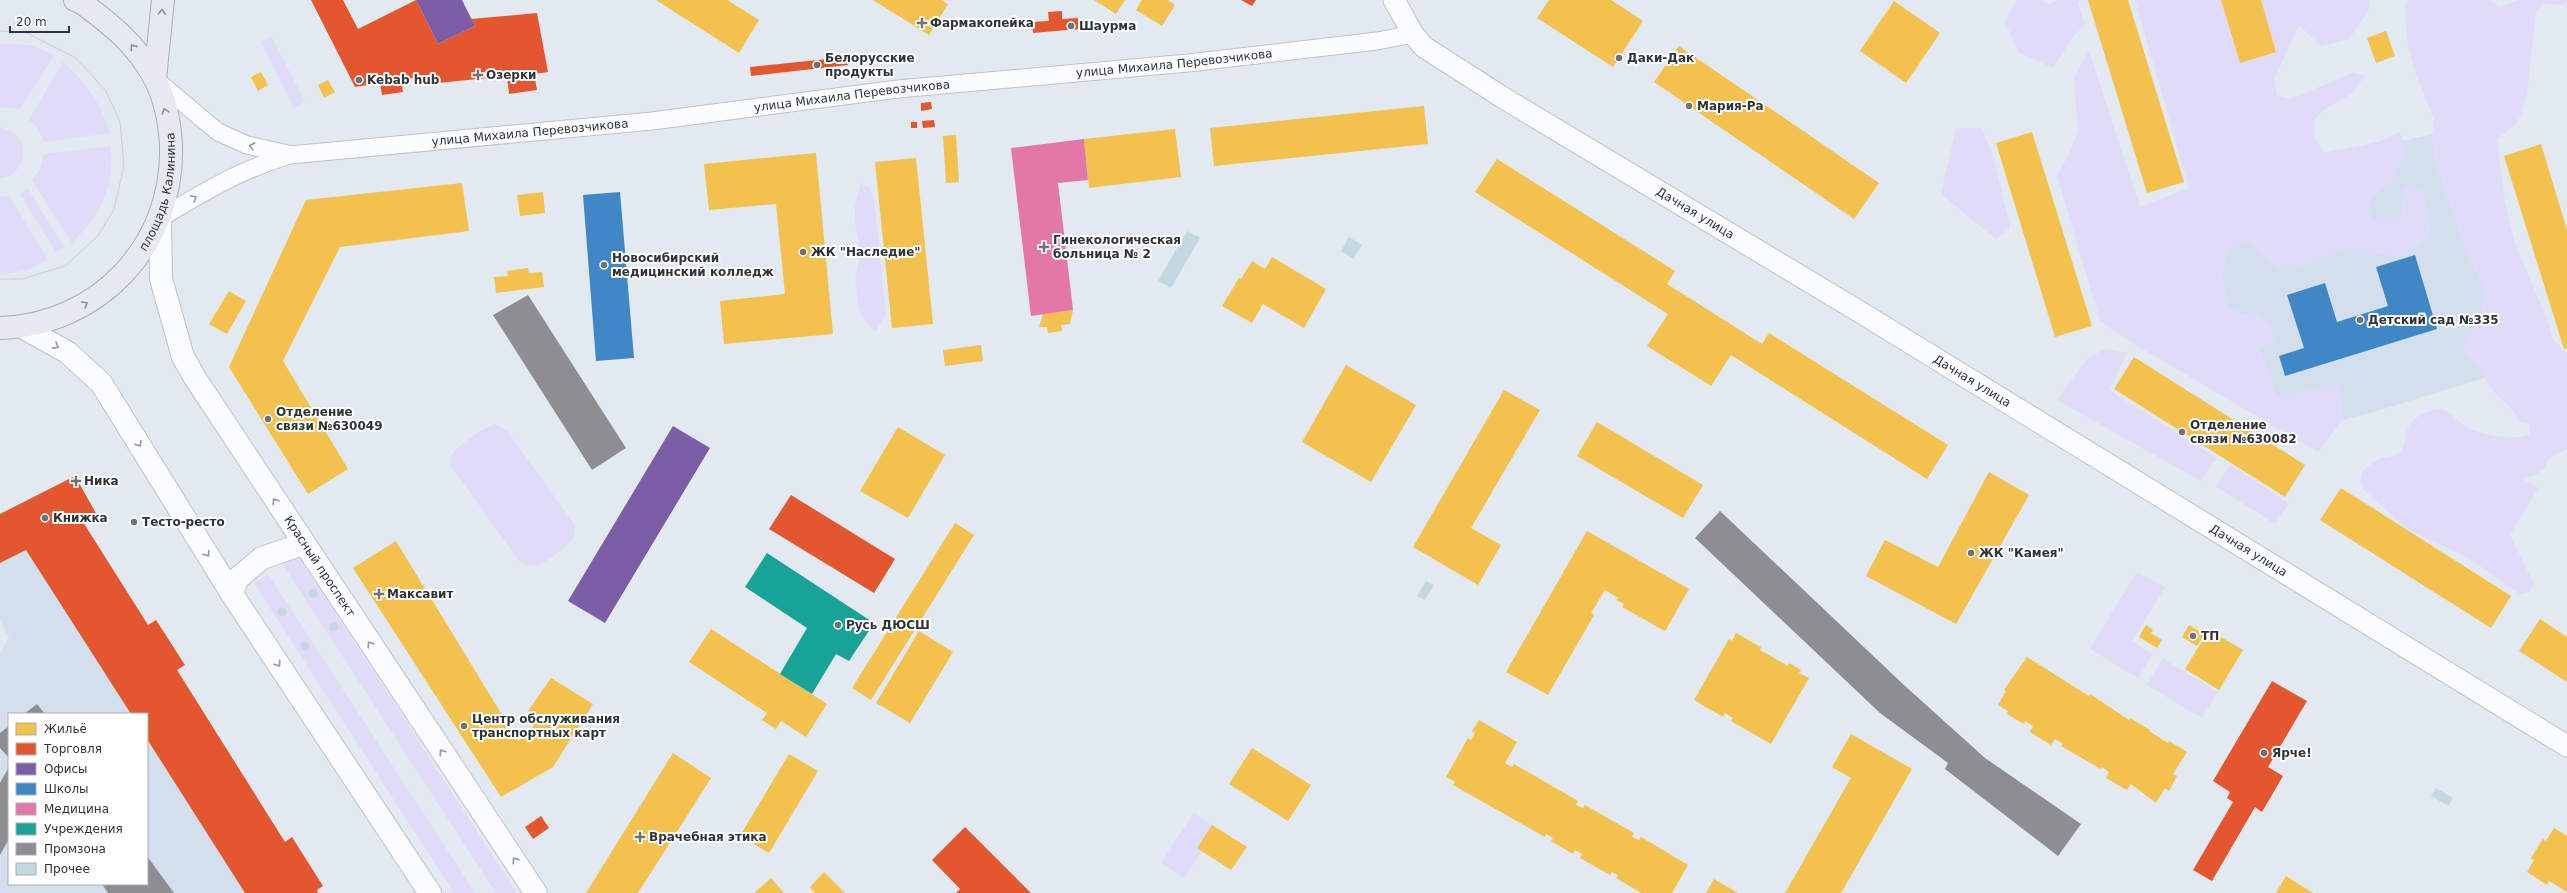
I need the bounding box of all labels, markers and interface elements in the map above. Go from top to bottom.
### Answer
scale bar [10,8,69,34]
one-way arrow [157,9,166,15]
text: 20 m [16,15,47,29]
place label: Фармакопейка [930,16,1034,30]
marker: Фармакопейка [917,18,927,28]
place label: Шаурма [1079,19,1136,33]
marker: Шаурма [1066,21,1076,31]
one-way arrow [130,44,138,51]
street label: улица Михаила Перевозчикова [1075,46,1273,80]
place label: Белорусские продукты [825,51,915,79]
place label: Даки-Дак [1627,51,1694,65]
marker: Даки-Дак [1614,53,1624,63]
marker: Белорусские продукты [812,60,822,70]
place label: Озерки [486,68,536,82]
marker: Озерки [473,70,483,80]
place label: Kebab hub [367,73,440,87]
marker: Kebab hub [354,75,364,85]
street label: улица Михаила Перевозчикова [753,77,951,115]
place label: Мария-Ра [1697,99,1764,113]
marker: Мария-Ра [1684,101,1694,111]
one-way arrow [162,108,170,115]
street label: улица Михаила Перевозчикова [431,116,629,149]
street label: площадь Калинина [136,132,178,254]
one-way arrow [249,142,256,151]
street label: Дачная улица [1654,184,1737,242]
one-way arrow [190,195,197,203]
place label: Гинекологическая больница № 2 [1053,233,1181,261]
marker: Гинекологическая больница № 2 [1038,241,1050,253]
place label: ЖК "Наследие" [811,245,921,259]
marker: ЖК "Наследие" [798,247,808,257]
place label: Новосибирский медицинский колледж [612,251,774,279]
marker: Новосибирский медицинский колледж [599,260,609,270]
one-way arrow [80,301,88,308]
place label: Детский сад №335 [2368,313,2499,327]
marker: Детский сад №335 [2355,315,2365,325]
one-way arrow [52,341,59,349]
street label: Дачная улица [1931,352,2014,410]
place label: Отделение связи №630049 [276,405,383,433]
marker: Отделение связи №630049 [263,414,273,424]
place label: Отделение связи №630082 [2190,418,2297,446]
marker: Отделение связи №630082 [2177,427,2187,437]
one-way arrow [134,440,142,447]
place label: Ника [84,474,119,488]
marker: Ника [71,476,81,486]
one-way arrow [272,498,280,505]
place label: Книжка [53,511,108,525]
marker: Книжка [40,513,50,523]
street label: Красный проспект [281,513,358,619]
place label: Тесто-ресто [142,515,225,529]
marker: Тесто-ресто [129,517,139,527]
street label: Дачная улица [2207,521,2290,579]
place label: ЖК "Камея" [1979,546,2064,560]
marker: ЖК "Камея" [1966,548,1976,558]
one-way arrow [203,550,210,557]
place label: Максавит [387,587,453,601]
marker: Максавит [374,589,384,599]
place label: Русь ДЮСШ [846,618,930,632]
marker: Русь ДЮСШ [833,620,843,630]
place label: ТП [2201,629,2219,643]
marker: ТП [2188,631,2198,641]
one-way arrow [367,641,375,648]
one-way arrow [273,659,280,666]
place label: Центр обслуживания транспортных карт [472,712,620,740]
legend [8,713,148,885]
marker: Центр обслуживания транспортных карт [459,721,469,731]
text: Жильё [44,722,87,736]
text: Торговля [43,742,102,756]
place label: Ярче! [2272,746,2312,760]
marker: Ярче! [2259,748,2269,758]
one-way arrow [440,750,447,757]
text: Офисы [44,762,88,776]
text: Школы [44,782,89,796]
text: Медицина [44,802,109,816]
text: Учреждения [44,822,123,836]
place label: Врачебная этика [649,830,767,844]
marker: Врачебная этика [634,831,646,843]
text: Промзона [44,842,106,856]
one-way arrow [513,858,520,865]
text: Прочее [44,862,90,876]

